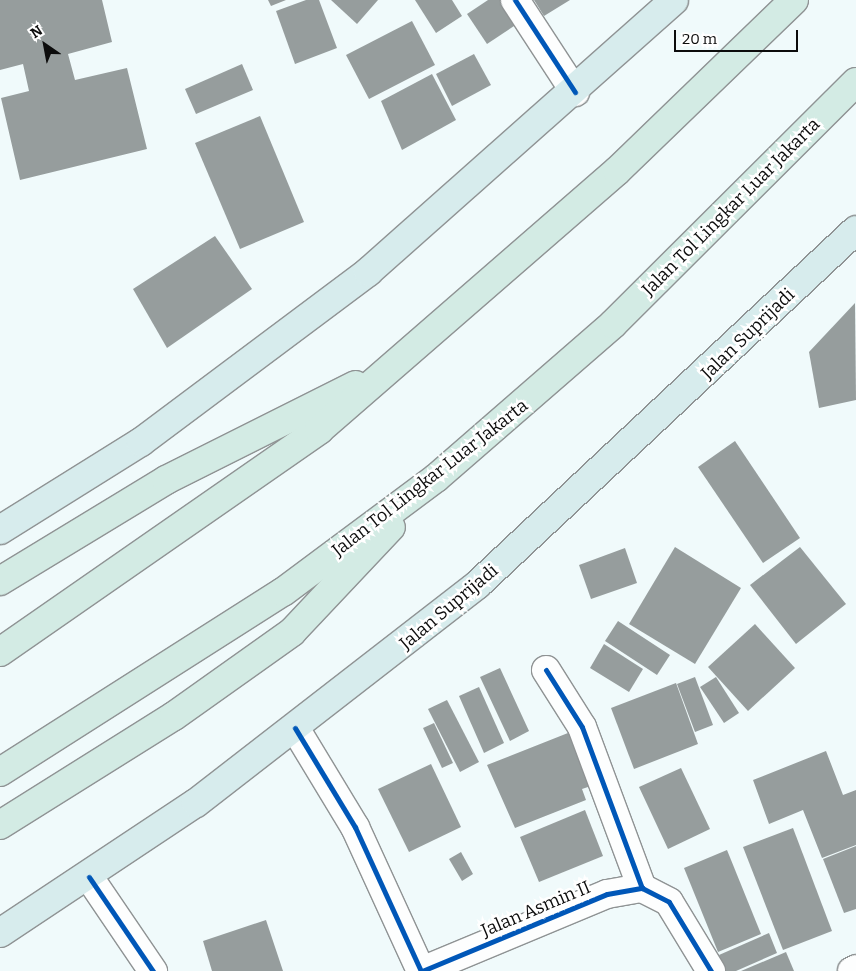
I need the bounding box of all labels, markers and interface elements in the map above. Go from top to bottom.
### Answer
north arrow [20,20,70,70]
scale bar [676,20,800,52]
text: N [27,22,46,42]
text: 20 m [682,30,717,48]
street label: Jalan Tol Lingkar Luar Jakarta [638,114,824,300]
street label: Jalan Suprijadi [697,284,799,384]
street label: Jalan Tol Lingkar Luar Jakarta [328,395,532,561]
street label: Jalan Suprijadi [396,560,502,654]
street label: Jalan Asmin II [478,876,594,942]

